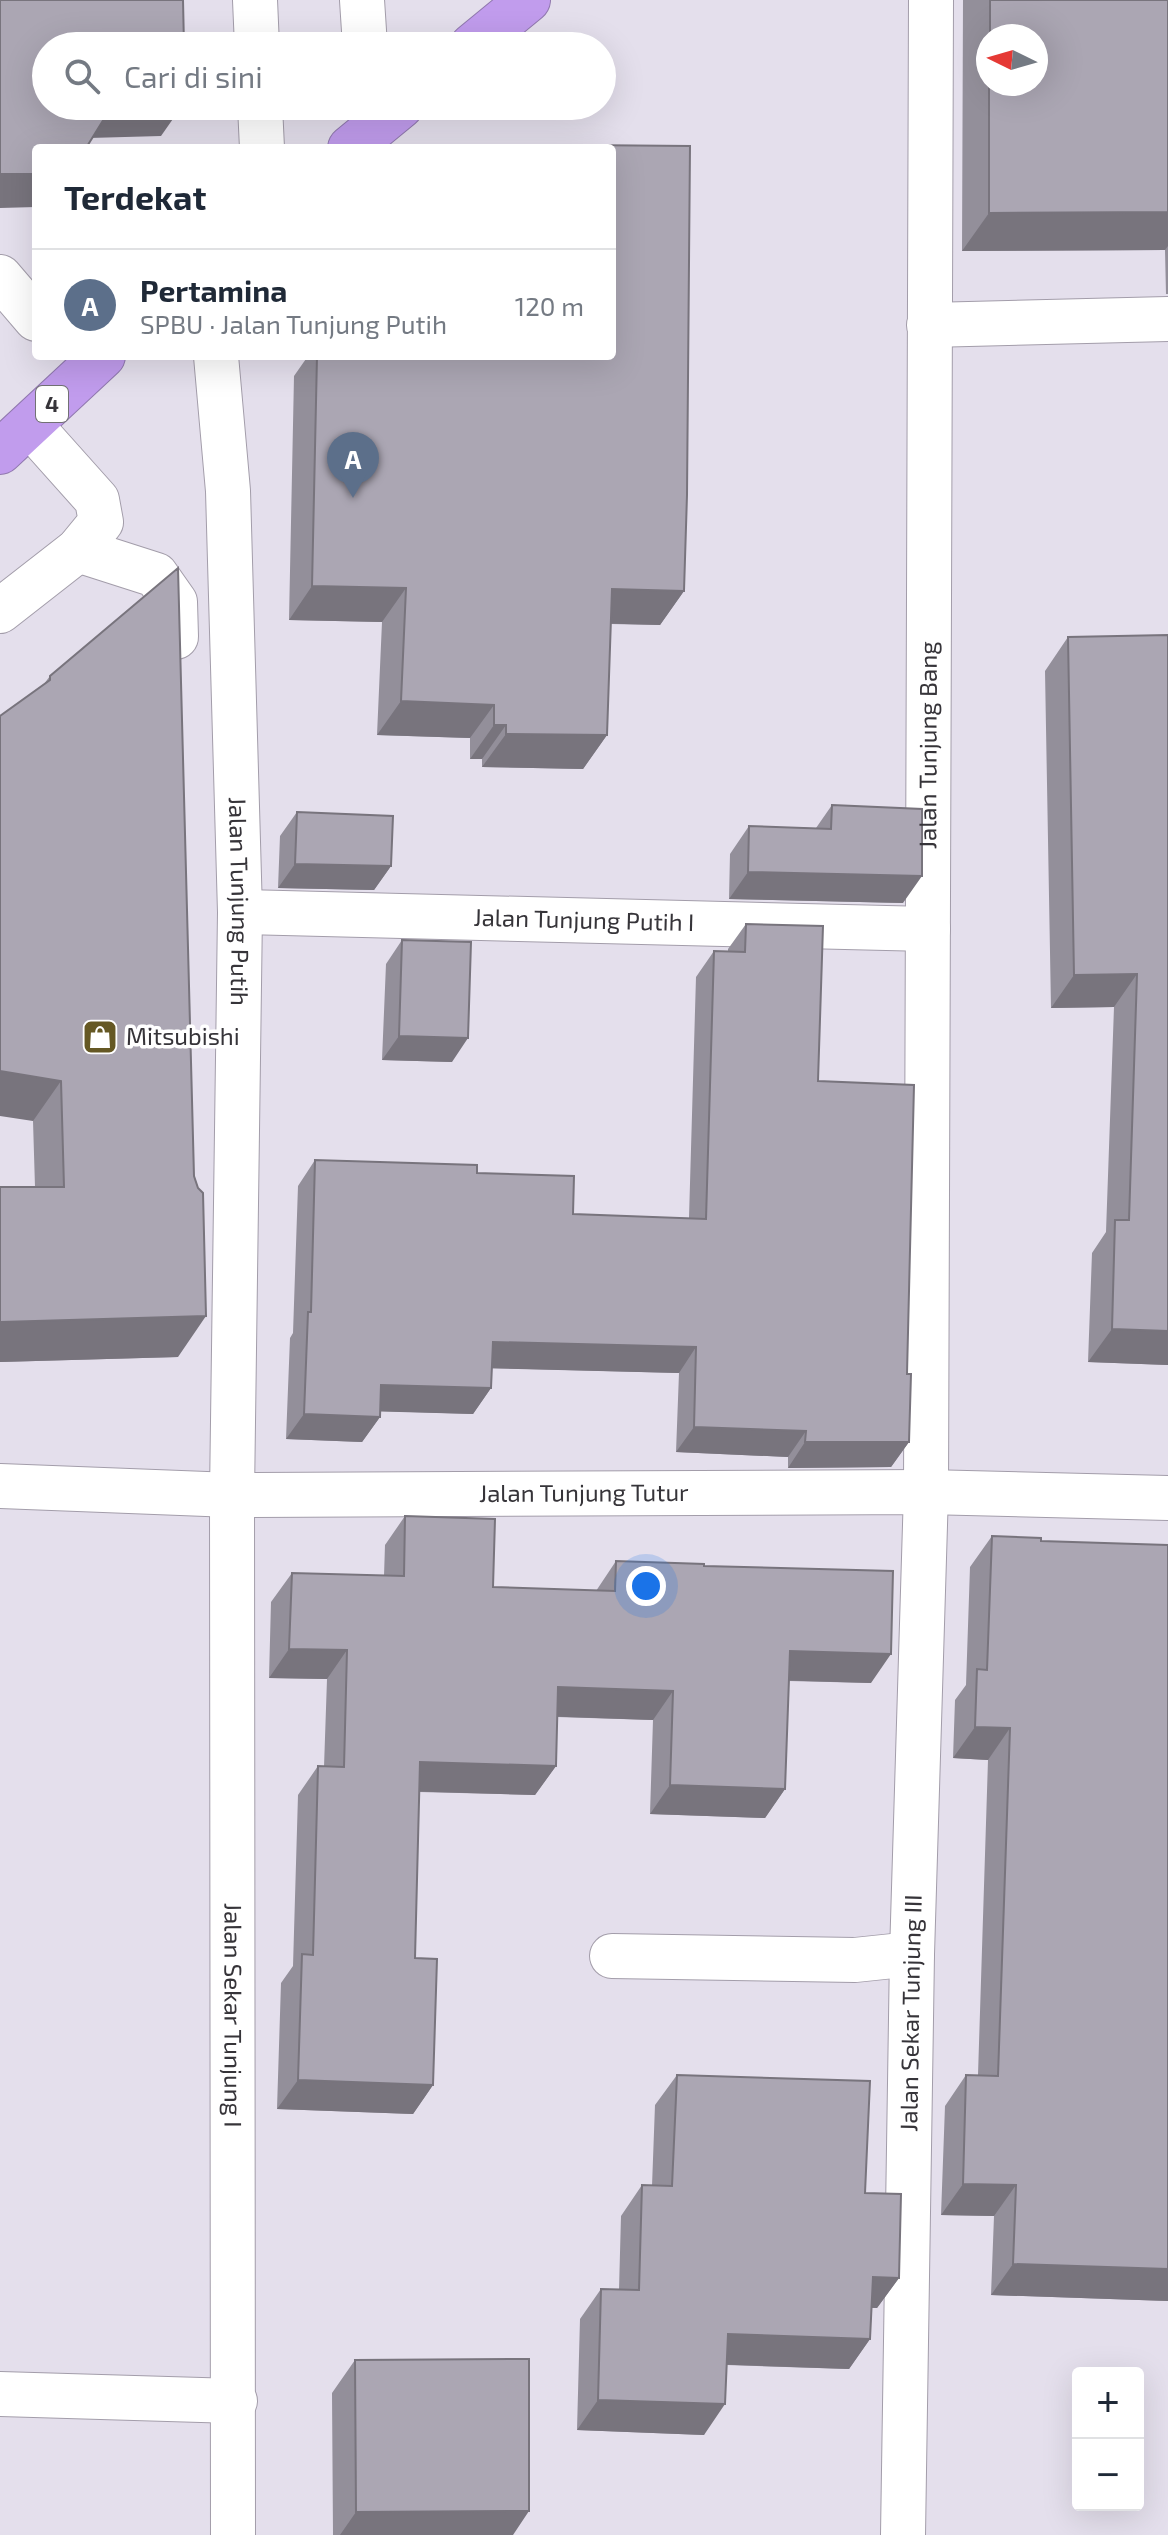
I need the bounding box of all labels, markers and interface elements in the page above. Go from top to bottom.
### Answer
north arrow [976,24,1048,96]
search box [32,32,616,120]
icon: search [60,54,104,98]
text: Cari di sini [124,58,263,94]
text: Terdekat [64,176,206,217]
text: Pertamina [140,272,287,308]
text: A [82,290,98,321]
text: 120 m [515,290,584,321]
text: SPBU · Jalan Tunjung Putih [140,308,447,339]
road number: 4 [36,386,68,422]
pin: A [327,432,379,498]
street label: Jalan Tunjung Bang [912,641,942,849]
street label: Jalan Tunjung Putih [224,796,256,1006]
street label: Jalan Tunjung Putih I [473,902,695,936]
shop icon: Mitsubishi [81,1018,119,1056]
place label: Mitsubishi [126,1021,240,1050]
street label: Jalan Tunjung Tutur [479,1477,689,1507]
your location [626,1566,666,1606]
street label: Jalan Sekar Tunjung III [893,1894,927,2132]
street label: Jalan Sekar Tunjung I [219,1903,249,2128]
map controls [1072,2367,1144,2511]
button: + [1072,2367,1144,2439]
button: − [1072,2439,1144,2511]

